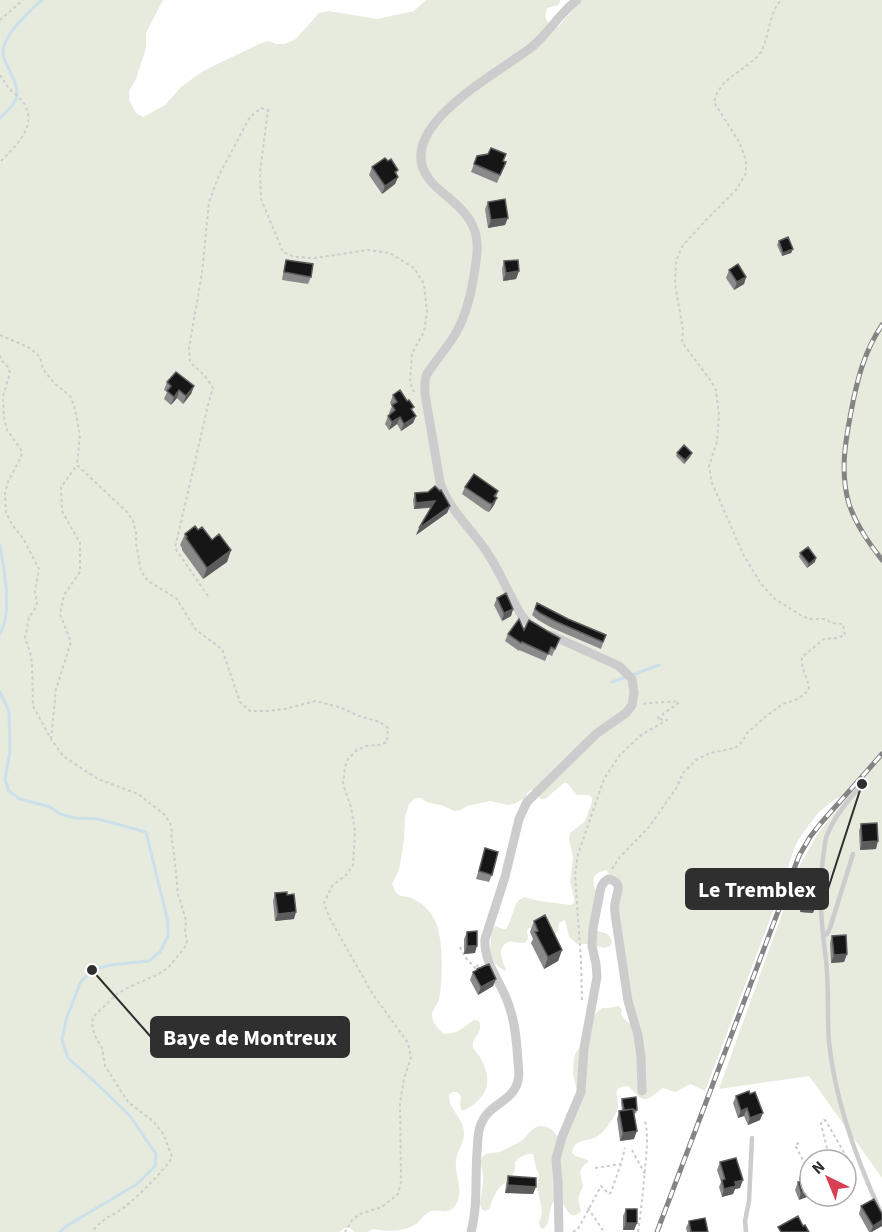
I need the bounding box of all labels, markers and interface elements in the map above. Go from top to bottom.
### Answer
callout: Le Tremblex [686,869,828,909]
text: Le Tremblex [698,874,816,906]
callout: Baye de Montreux [151,1017,349,1057]
text: Baye de Montreux [163,1022,337,1054]
north arrow [798,1148,858,1208]
text: N [807,1156,830,1179]

